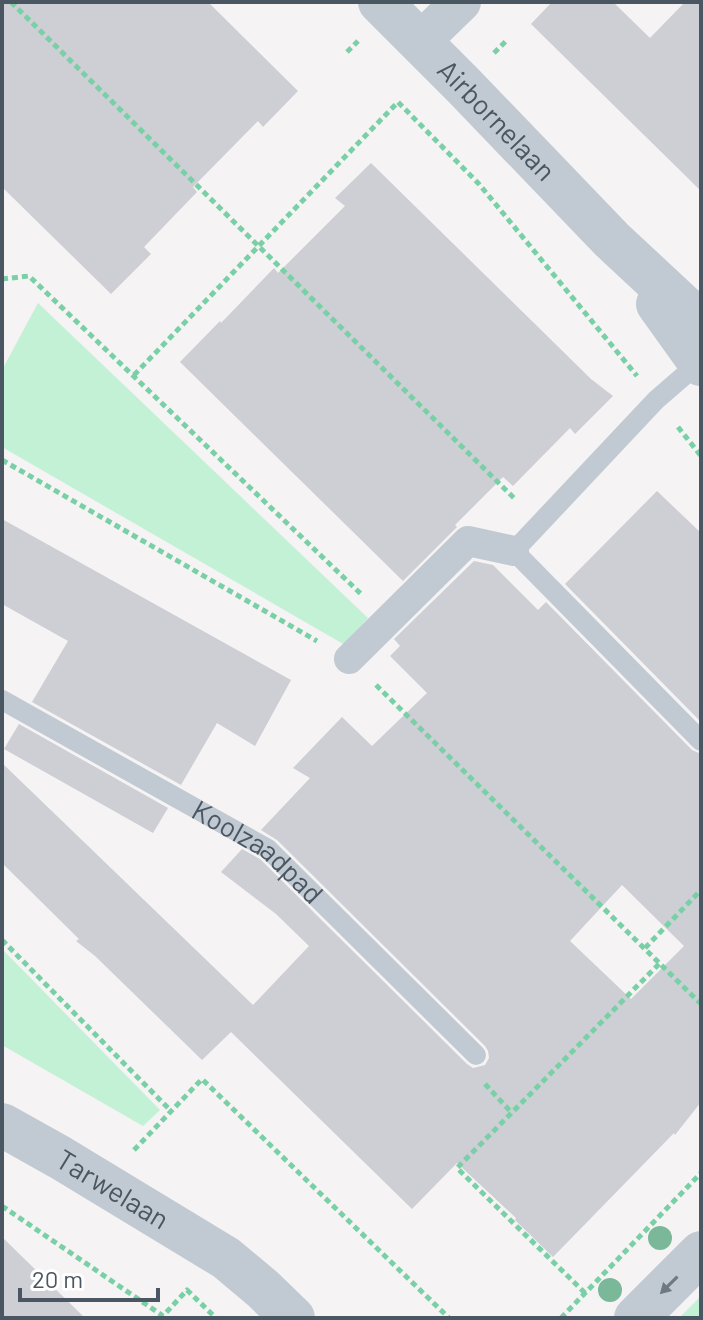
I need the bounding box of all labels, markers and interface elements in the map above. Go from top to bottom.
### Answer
street label: Airbornelaan [431,52,563,187]
street label: Koolzaadpad [186,792,331,910]
street label: Tarwelaan [51,1141,176,1236]
scale bar [20,1252,158,1302]
text: 20 m [32,1264,83,1293]
one-way arrow [659,1276,678,1295]

